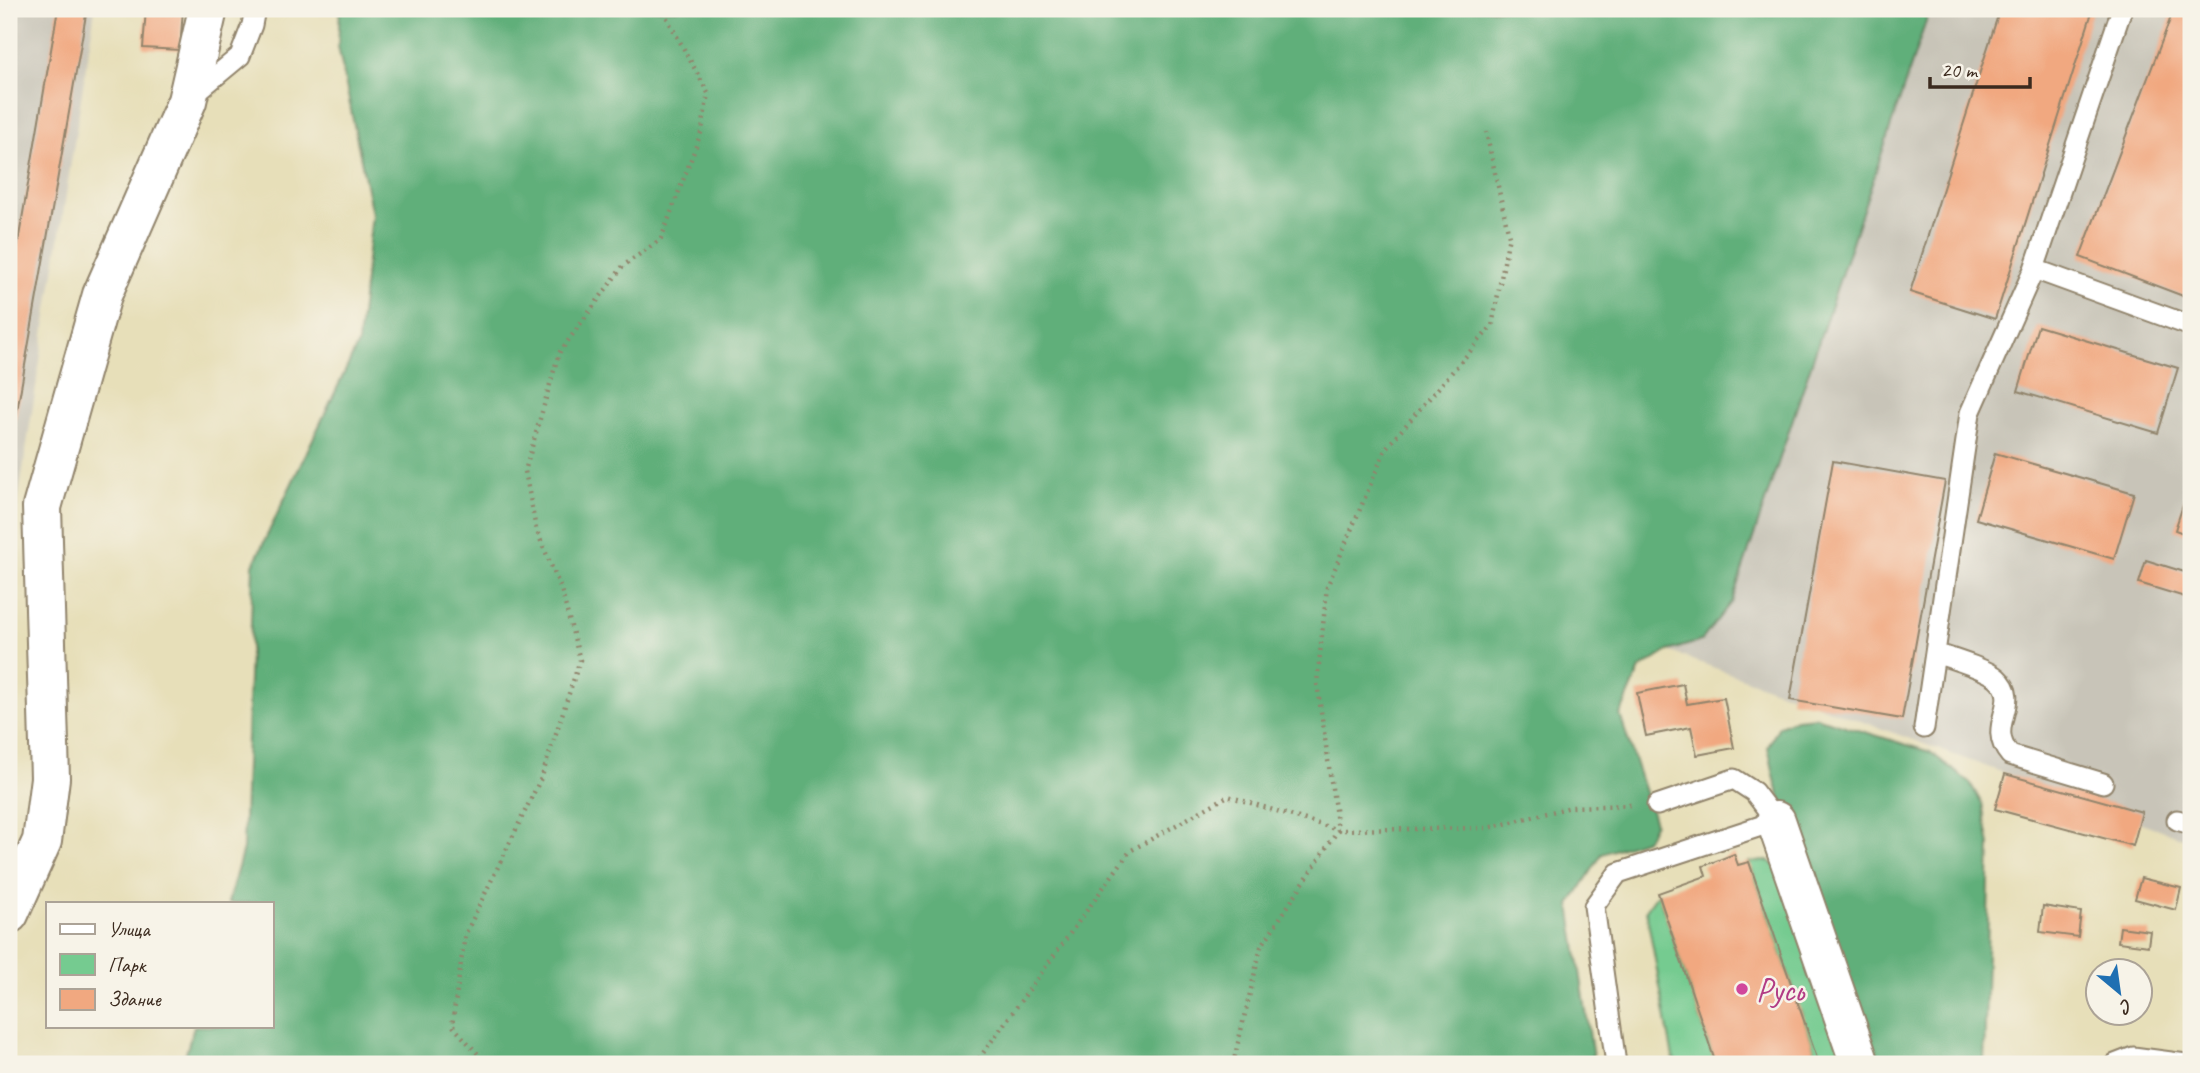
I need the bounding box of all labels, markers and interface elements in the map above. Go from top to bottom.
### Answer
scale bar [1930,46,2030,90]
text: 20 m [1941,57,1979,83]
legend [46,902,273,1028]
text: Улица [108,916,151,942]
text: Парк [108,952,148,978]
north arrow [2084,958,2154,1028]
place label: Русь [1756,969,1806,1011]
marker: Русь [1734,981,1750,997]
text: Здание [108,986,162,1012]
text: С [2115,993,2137,1020]

